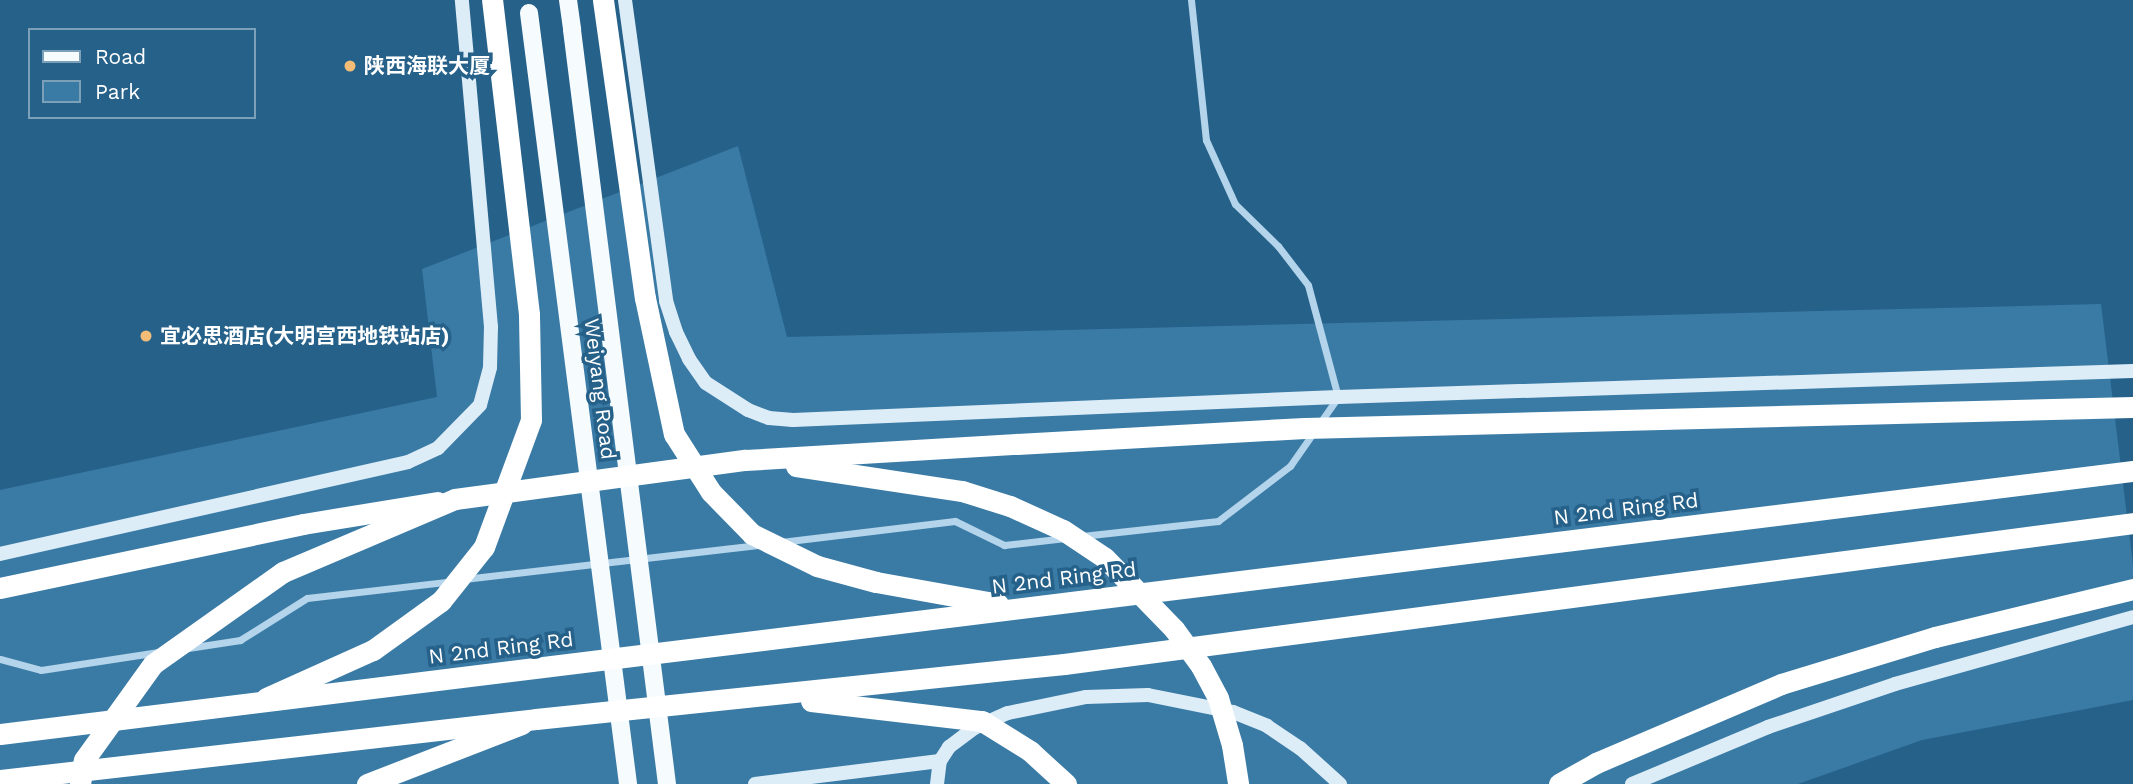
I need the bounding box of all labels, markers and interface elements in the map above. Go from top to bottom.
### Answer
legend [28,28,256,119]
text: Road [95,44,146,69]
place label: 陕西海联大厦 [364,53,490,79]
marker: 陕西海联大厦 [342,58,358,74]
text: Park [95,79,140,104]
street label: Weiyang Road [579,317,621,461]
place label: 宜必思酒店(大明宫西地铁站店) [160,323,449,349]
marker: 宜必思酒店(大明宫西地铁站店) [138,328,154,344]
street label: N 2nd Ring Rd [1552,488,1700,530]
street label: N 2nd Ring Rd [990,557,1138,599]
street label: N 2nd Ring Rd [427,627,575,669]

